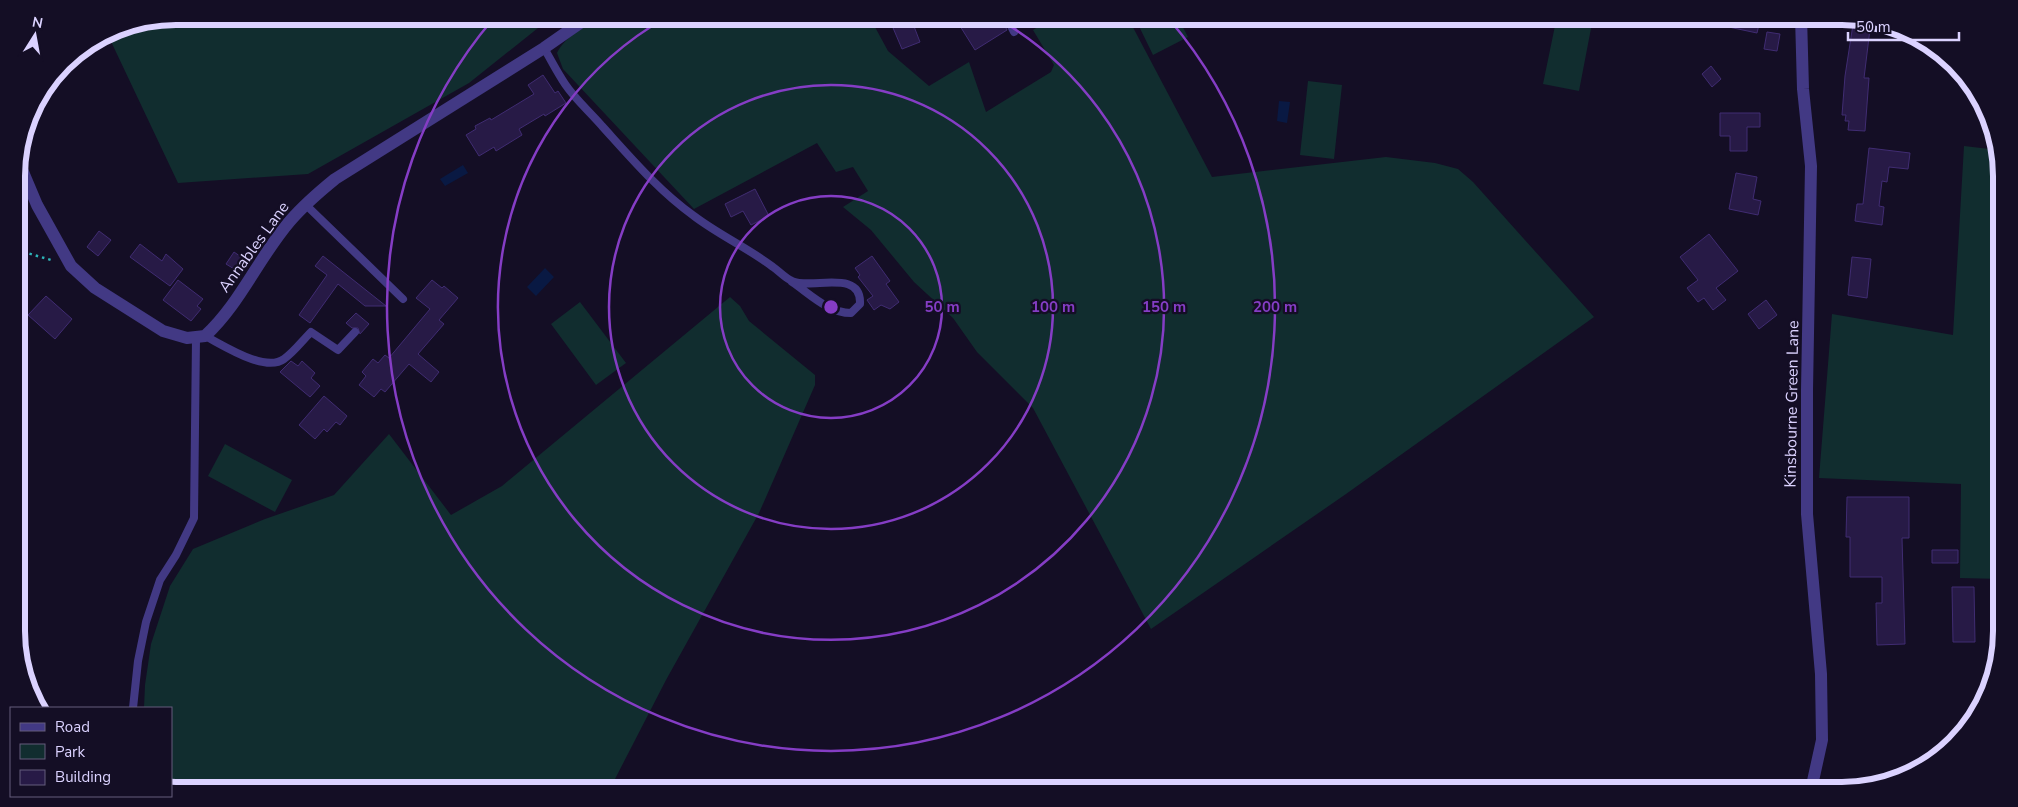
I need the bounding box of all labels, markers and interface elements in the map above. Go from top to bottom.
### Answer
north arrow [10,10,60,60]
scale bar [1848,10,1959,42]
text: N [30,12,44,33]
text: 50 m [1856,17,1891,37]
street label: Annables Lane [214,197,294,297]
text: 50 m [924,297,960,317]
text: 100 m [1031,297,1075,317]
text: 150 m [1142,297,1186,317]
text: 200 m [1253,297,1297,317]
centre of rings [822,298,840,316]
street label: Kinsbourne Green Lane [1780,320,1804,488]
legend [10,707,172,797]
text: Road [55,717,90,737]
text: Park [55,742,85,762]
text: Building [55,767,111,787]

